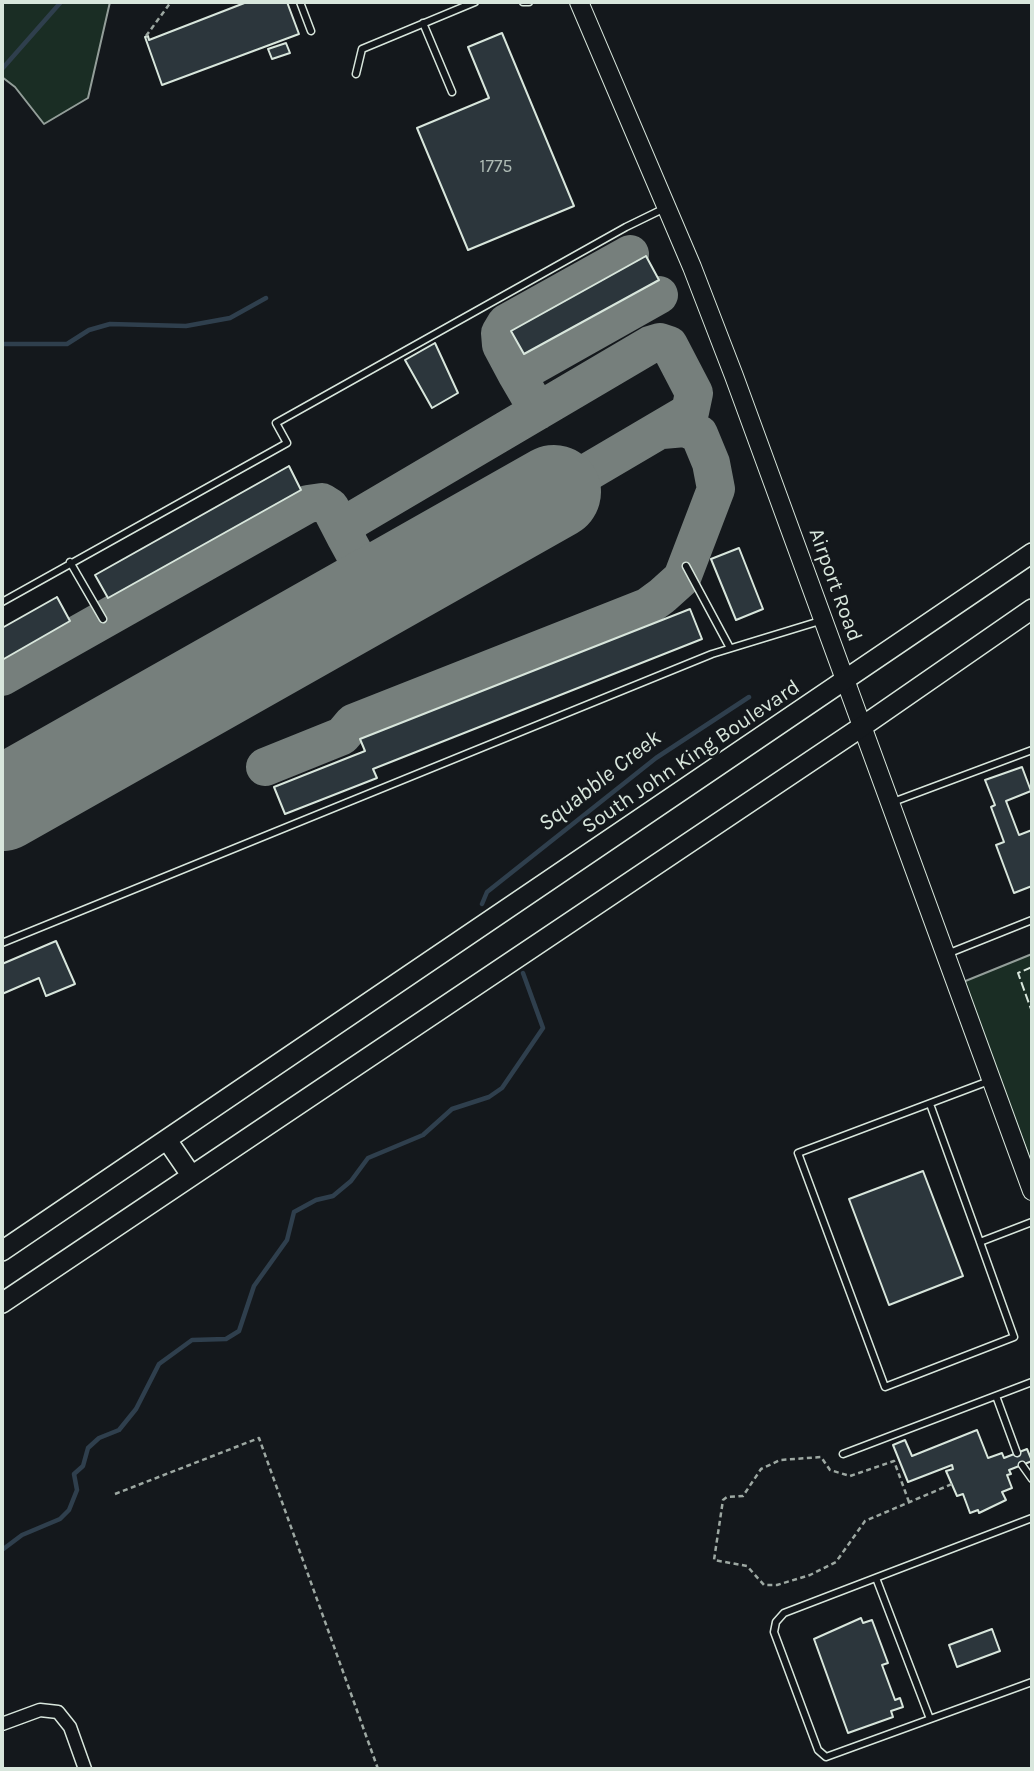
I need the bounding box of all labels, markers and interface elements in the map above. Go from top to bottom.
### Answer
house number: 1775 [479,156,513,178]
street label: Airport Road [803,525,867,645]
street label: South John King Boulevard [577,675,805,839]
water label: Squabble Creek [533,725,667,837]

